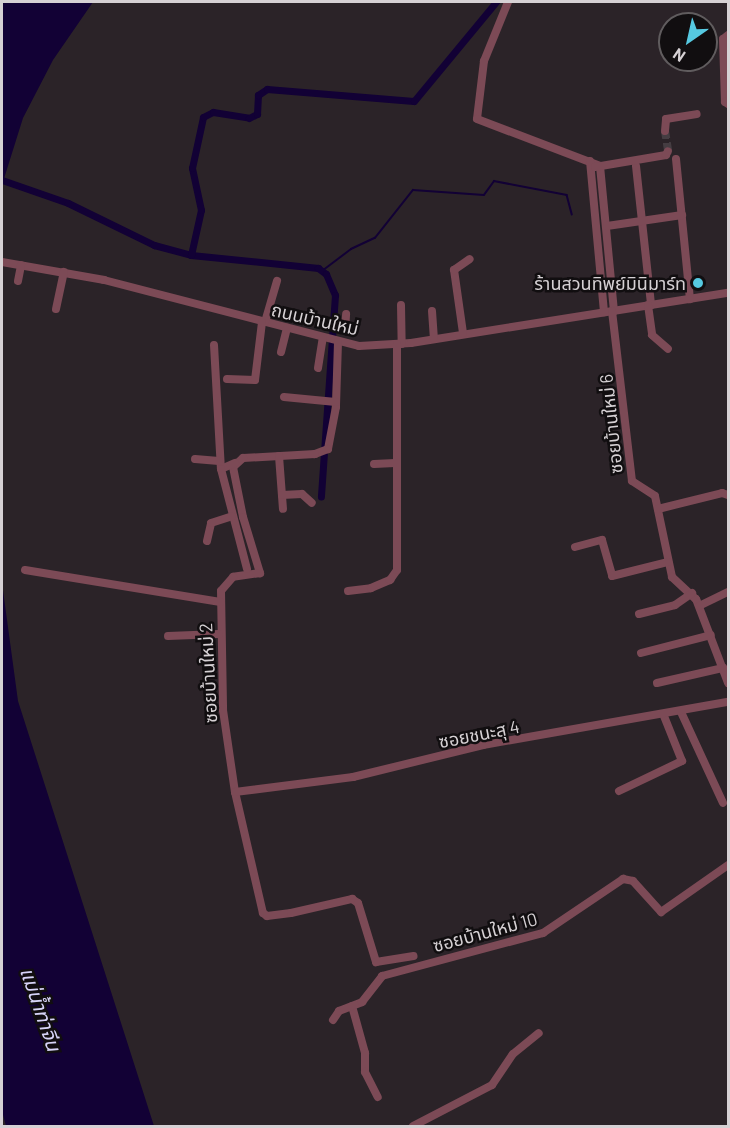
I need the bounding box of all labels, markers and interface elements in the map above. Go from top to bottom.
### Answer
north arrow [658,12,718,72]
text: N [669,45,689,67]
place label: ร้านสวนทิพย์มินิมาร์ท [534,272,686,294]
marker: ร้านสวนทิพย์มินิมาร์ท [691,276,705,290]
street label: ถนนบ้านใหม่ [269,298,361,340]
street label: ซอยบ้านใหม่ 6 [595,373,627,475]
street label: ซอยบ้านใหม่ 2 [195,622,221,724]
street label: ซอยชนะสุ 4 [437,716,521,752]
street label: ซอยบ้านใหม่ 10 [430,908,540,956]
water label: แม่น้ำท่าจีน [15,964,67,1054]

